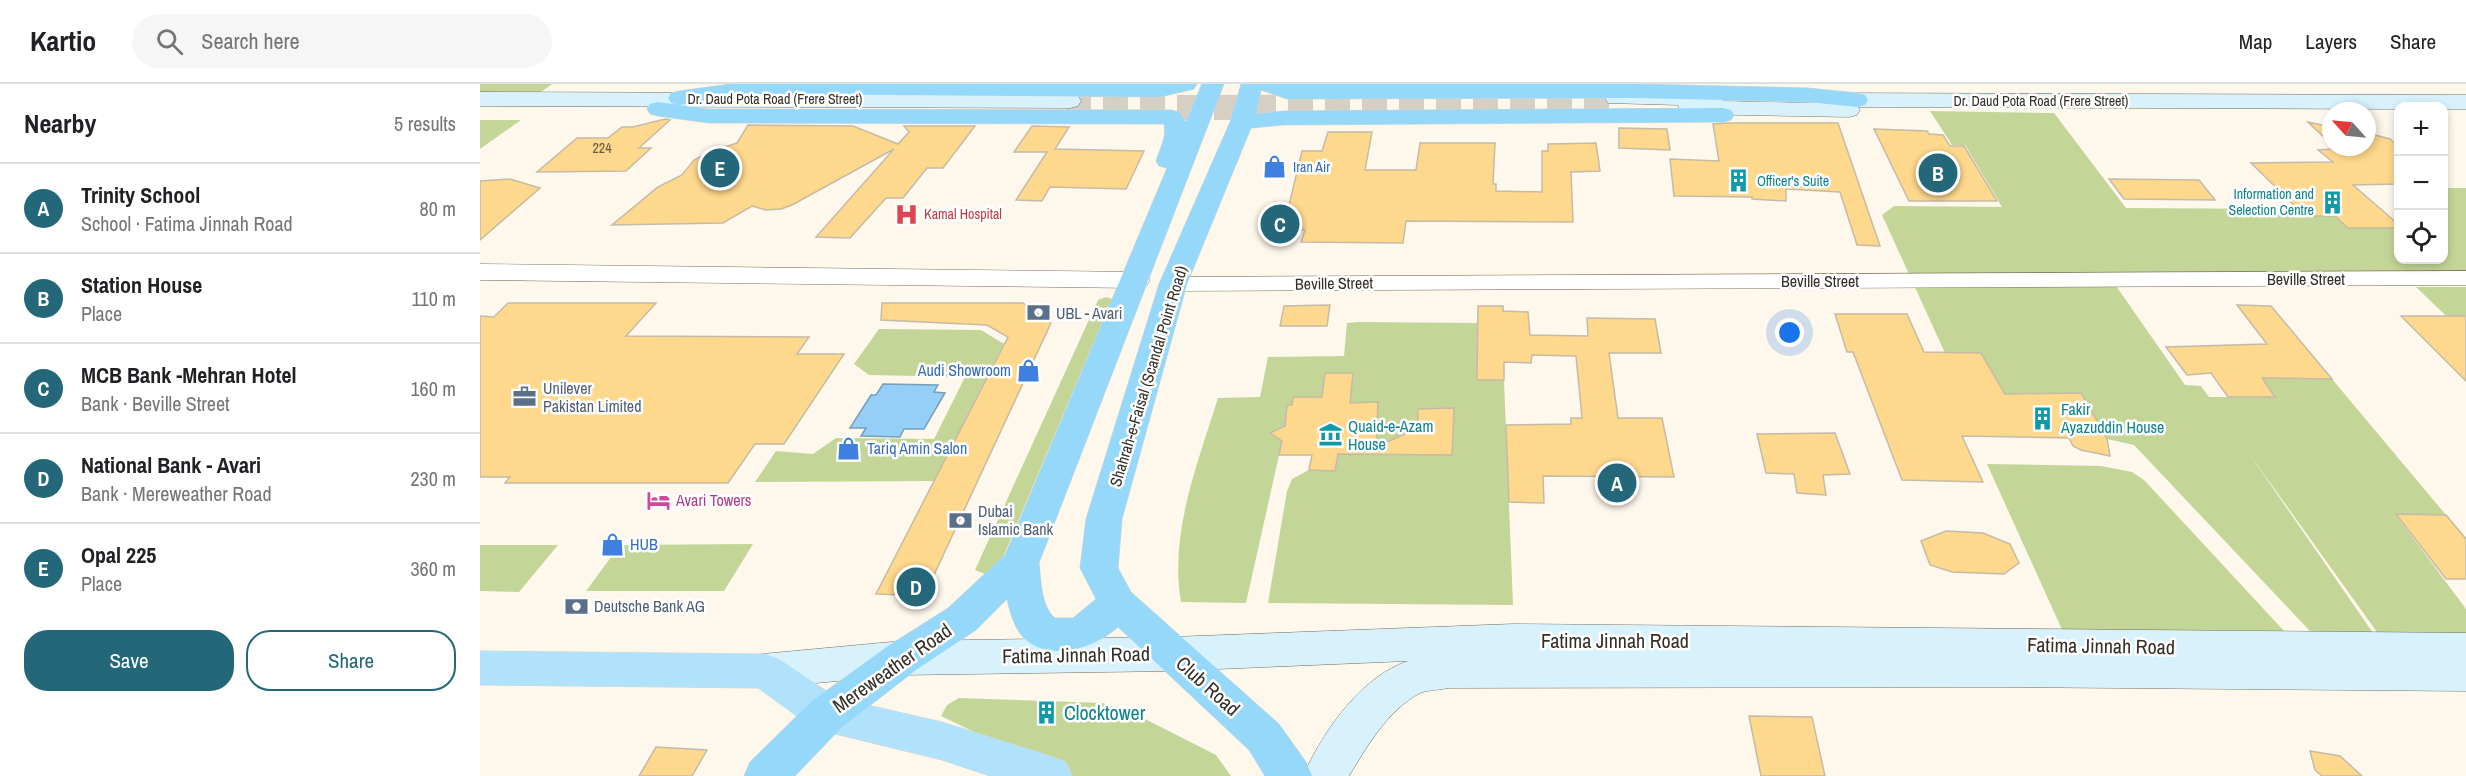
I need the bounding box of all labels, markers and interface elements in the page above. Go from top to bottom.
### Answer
search box [132,14,552,68]
text: Kartio [30,22,96,60]
icon: search [153,25,186,58]
text: Search here [201,26,300,56]
text: Map [2239,27,2272,56]
text: Layers [2305,27,2357,56]
text: Share [2390,27,2436,56]
street label: Dr. Daud Pota Road (Frere Street) [688,90,863,108]
street label: Dr. Daud Pota Road (Frere Street) [1954,92,2129,110]
north arrow [2322,102,2376,156]
map controls [2394,102,2448,264]
button: + [2394,102,2448,156]
text: Nearby [24,106,96,141]
text: 5 results [394,110,456,137]
house number: 224 [592,139,612,157]
pin: E [700,146,740,190]
pin: B [1918,150,1958,196]
shop icon: Iran Air [1262,154,1288,180]
button: − [2394,156,2448,210]
place label: Iran Air [1293,158,1330,176]
building icon: Officer's Suite [1726,168,1752,194]
place label: Officer's Suite [1757,172,1829,190]
text: Trinity School [81,180,200,210]
place label: Information and Selection Centre [2228,185,2314,219]
building icon: Information and Selection Centre [2319,189,2345,215]
text: A [38,195,49,222]
text: 80 m [420,195,456,222]
hospital icon: Kamal Hospital [893,201,919,227]
pin: C [1260,202,1300,246]
place label: Kamal Hospital [924,205,1002,223]
text: School · Fatima Jinnah Road [81,210,293,237]
button: locate [2394,210,2448,264]
street label: Shahrah-e-Faisal (Scandal Point Road) [1104,263,1192,489]
street label: Beville Street [2267,268,2345,290]
text: Station House [81,270,202,300]
street label: Beville Street [1781,270,1859,292]
street label: Beville Street [1295,271,1374,295]
text: B [38,285,49,312]
text: 110 m [412,285,456,312]
text: Place [81,300,122,327]
bank icon: UBL - Avari [1025,300,1051,326]
place label: UBL - Avari [1056,302,1122,324]
your location [1775,318,1804,347]
shop icon: Audi Showroom [1016,357,1042,383]
place label: Audi Showroom [917,359,1011,381]
text: MCB Bank -Mehran Hotel [81,360,297,390]
text: C [38,375,49,402]
text: 160 m [410,375,456,402]
place label: Unilever Pakistan Limited [543,377,641,417]
office icon: Unilever Pakistan Limited [512,384,538,410]
text: Bank · Beville Street [81,390,230,417]
place label: Fakir Ayazuddin House [2060,398,2164,438]
building icon: Fakir Ayazuddin House [2030,405,2056,431]
place label: Quaid-e-Azam House [1348,415,1433,455]
museum icon: Quaid-e-Azam House [1317,422,1343,448]
shop icon: Tariq Amin Salon [836,435,862,461]
place label: Tariq Amin Salon [867,437,967,459]
text: National Bank - Avari [81,450,261,480]
pin: A [1598,460,1636,506]
text: D [38,465,49,492]
text: 230 m [410,465,456,492]
text: Bank · Mereweather Road [81,480,272,507]
hotel icon: Avari Towers [645,487,671,513]
place label: Avari Towers [675,489,751,511]
place label: Dubai Islamic Bank [978,500,1054,540]
bank icon: Dubai Islamic Bank [947,507,973,533]
shop icon: HUB [599,531,625,557]
place label: HUB [630,533,658,555]
text: Opal 225 [81,540,156,570]
text: E [38,555,49,582]
text: 360 m [410,555,456,582]
pin: D [896,564,936,610]
text: Place [81,570,122,597]
bank icon: Deutsche Bank AG [563,593,589,619]
place label: Deutsche Bank AG [594,595,705,617]
street label: Mereweather Road [827,617,957,719]
street label: Fatima Jinnah Road [1541,627,1689,654]
button: Save [24,630,234,691]
button: Share [246,630,456,691]
street label: Fatima Jinnah Road [2027,631,2175,660]
street label: Fatima Jinnah Road [1002,640,1150,669]
street label: Club Road [1171,650,1246,722]
place label: Clocktower [1064,699,1146,726]
building icon: Clocktower [1033,700,1059,726]

